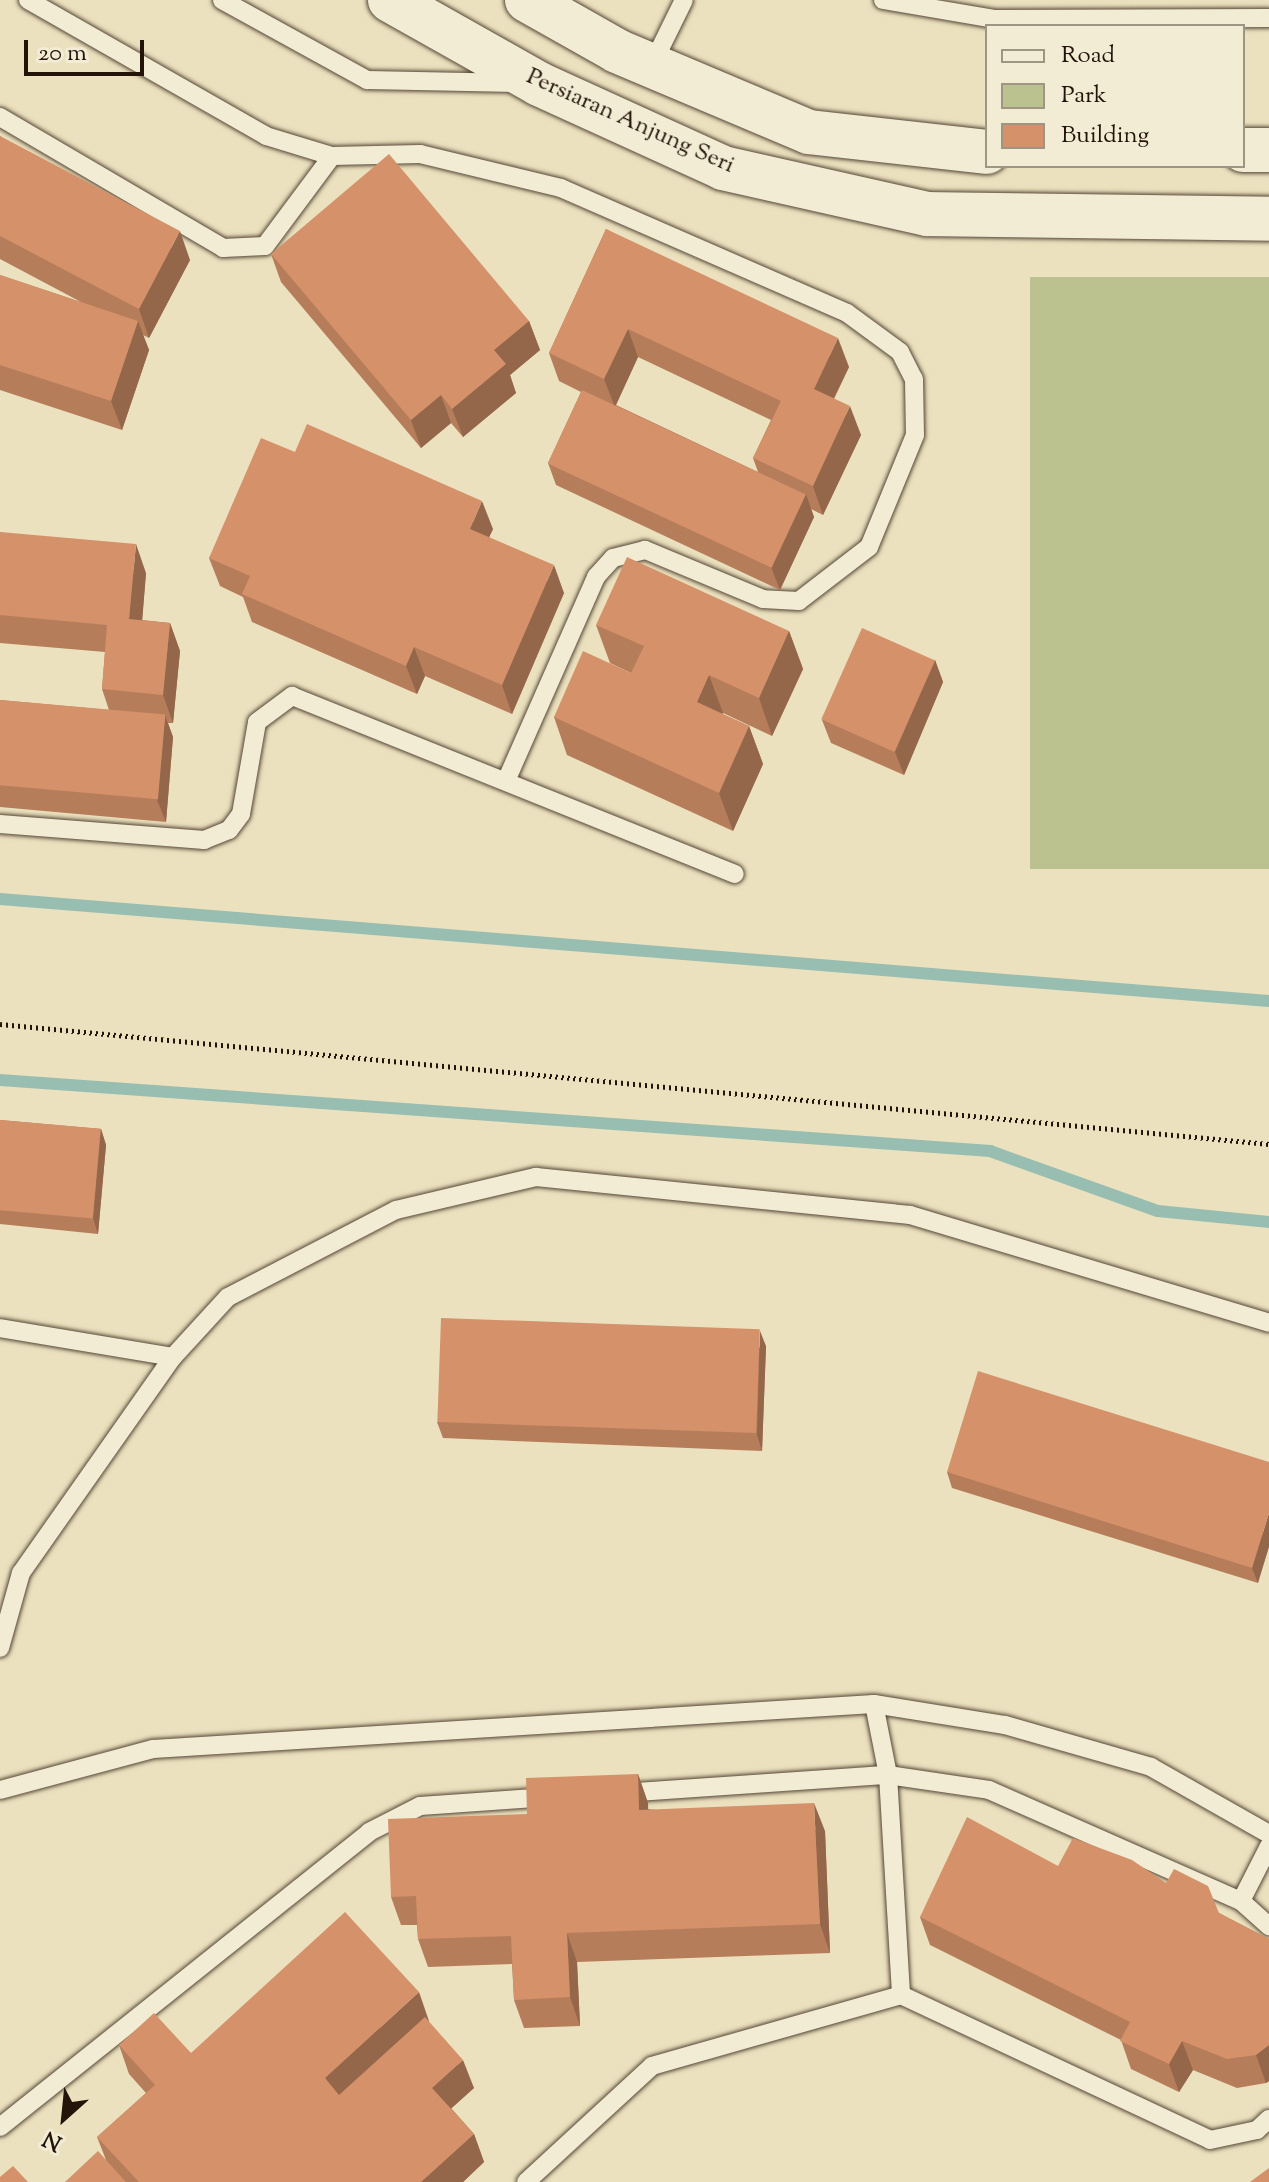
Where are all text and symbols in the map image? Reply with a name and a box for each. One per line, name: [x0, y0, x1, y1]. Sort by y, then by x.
scale bar: [28, 24, 148, 74]
legend: [985, 24, 1245, 168]
text: 20 m: [38, 37, 87, 71]
text: Road: [1061, 39, 1115, 73]
street label: Persiaran Anjung Seri: [521, 63, 739, 181]
text: Park: [1061, 79, 1107, 113]
text: Building: [1061, 119, 1149, 153]
north arrow: [24, 2078, 104, 2158]
text: N: [38, 2121, 68, 2158]

